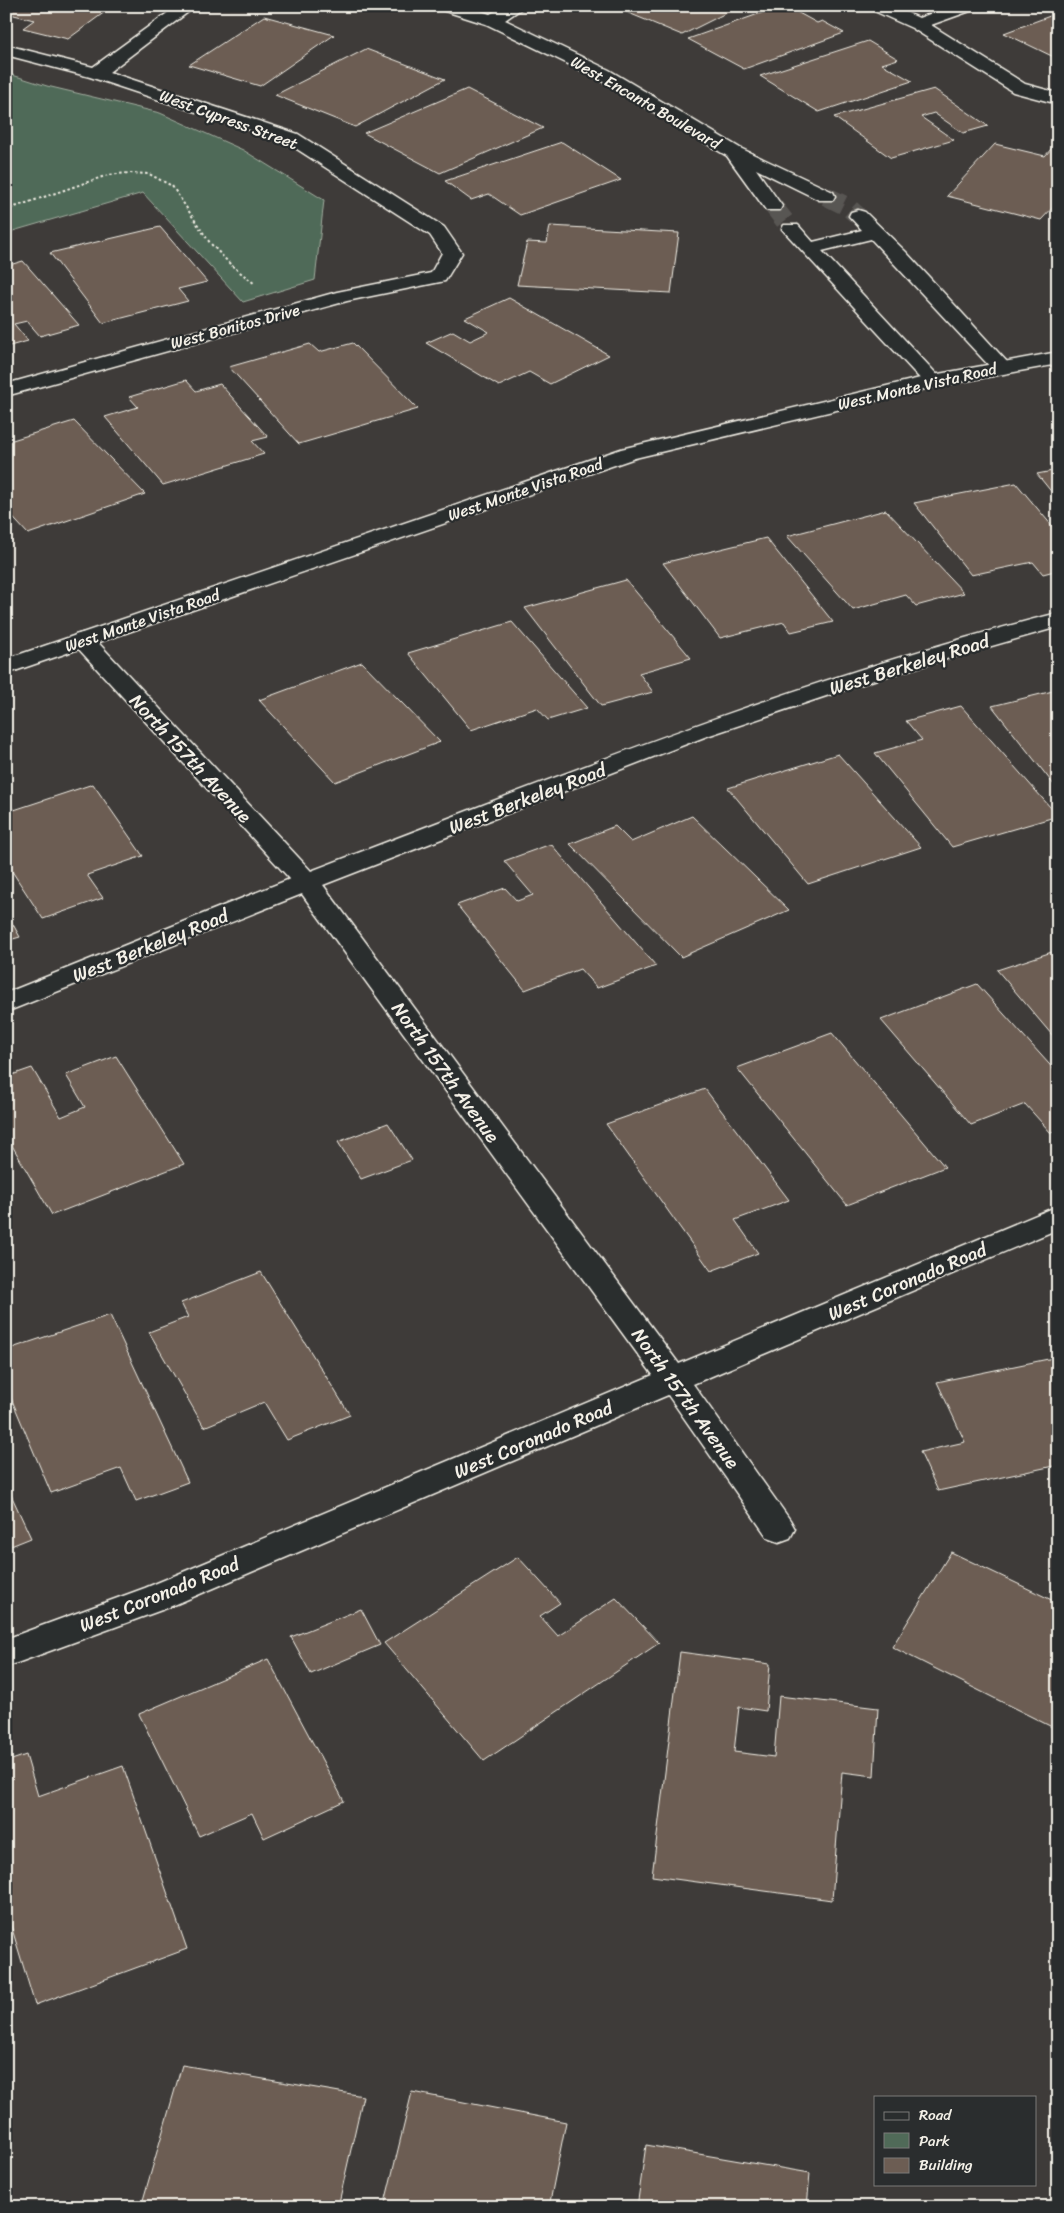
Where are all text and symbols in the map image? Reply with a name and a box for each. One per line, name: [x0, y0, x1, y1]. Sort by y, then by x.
street label: West Encanto Boulevard: [565, 47, 728, 158]
street label: West Cypress Street: [155, 81, 302, 158]
street label: West Bonitos Drive: [167, 295, 303, 358]
street label: West Monte Vista Road: [835, 354, 1001, 419]
street label: West Monte Vista Road: [444, 449, 608, 530]
street label: West Monte Vista Road: [61, 580, 225, 661]
street label: West Berkeley Road: [825, 624, 995, 705]
street label: North 157th Avenue: [121, 686, 260, 831]
street label: West Berkeley Road: [444, 753, 612, 844]
street label: West Berkeley Road: [67, 898, 235, 992]
street label: North 157th Avenue: [383, 995, 508, 1150]
street label: West Coronado Road: [823, 1232, 994, 1330]
street label: North 157th Avenue: [623, 1321, 748, 1476]
street label: West Coronado Road: [449, 1390, 620, 1488]
street label: West Coronado Road: [74, 1547, 246, 1642]
legend: [874, 2096, 1036, 2186]
text: Road: [919, 2102, 952, 2128]
text: Park: [919, 2128, 950, 2154]
text: Building: [919, 2152, 973, 2178]

